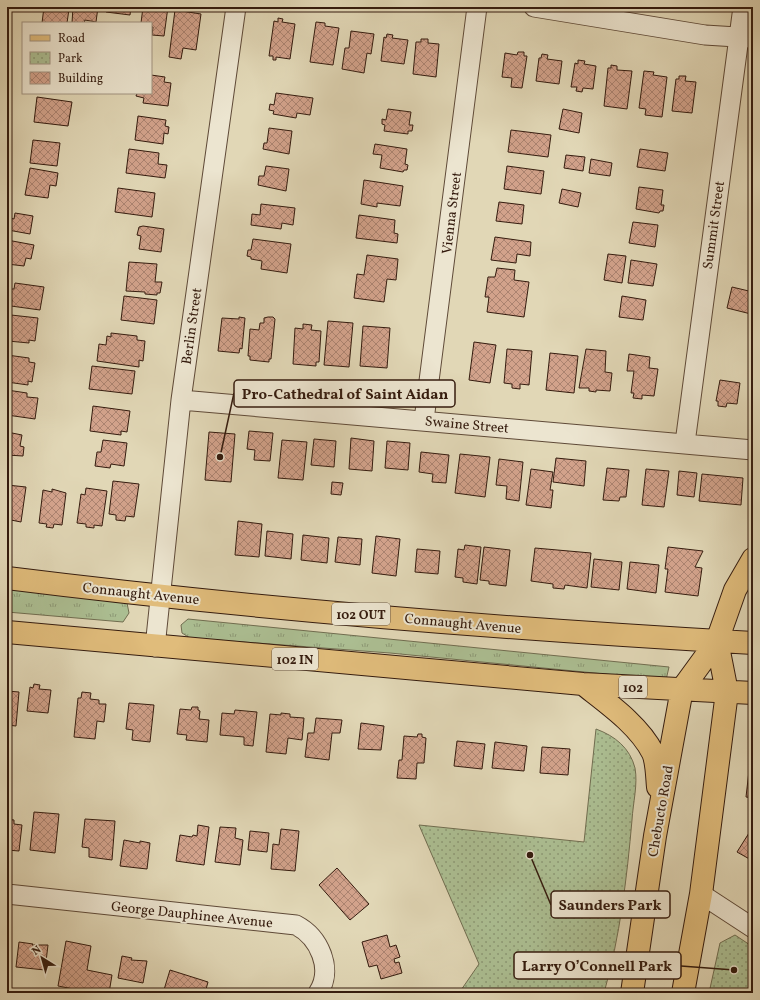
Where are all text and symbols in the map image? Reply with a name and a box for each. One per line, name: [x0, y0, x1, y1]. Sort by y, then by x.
legend: [22, 22, 152, 94]
text: Road: [58, 31, 85, 47]
text: Park: [58, 51, 83, 67]
text: Building: [58, 71, 103, 87]
street label: Vienna Street: [438, 171, 467, 256]
street label: Summit Street: [699, 180, 730, 271]
street label: Berlin Street: [178, 286, 207, 366]
callout: Pro-Cathedral of Saint Aidan: [234, 380, 455, 407]
text: Pro-Cathedral of Saint Aidan: [242, 385, 448, 406]
street label: Swaine Street: [424, 412, 510, 439]
street label: Connaught Avenue: [82, 579, 200, 610]
road number: 102 OUT: [332, 603, 390, 625]
street label: Connaught Avenue: [404, 610, 522, 639]
road number: 102 IN: [272, 648, 318, 670]
road number: 102: [619, 676, 647, 698]
street label: Chebucto Road: [644, 764, 679, 858]
callout: Saunders Park: [551, 891, 670, 918]
text: Saunders Park: [558, 896, 662, 917]
street label: George Dauphinee Avenue: [110, 898, 274, 933]
north arrow: [22, 938, 62, 978]
text: N: [29, 943, 45, 960]
callout: Larry O’Connell Park: [514, 952, 681, 979]
text: Larry O’Connell Park: [522, 957, 672, 978]

